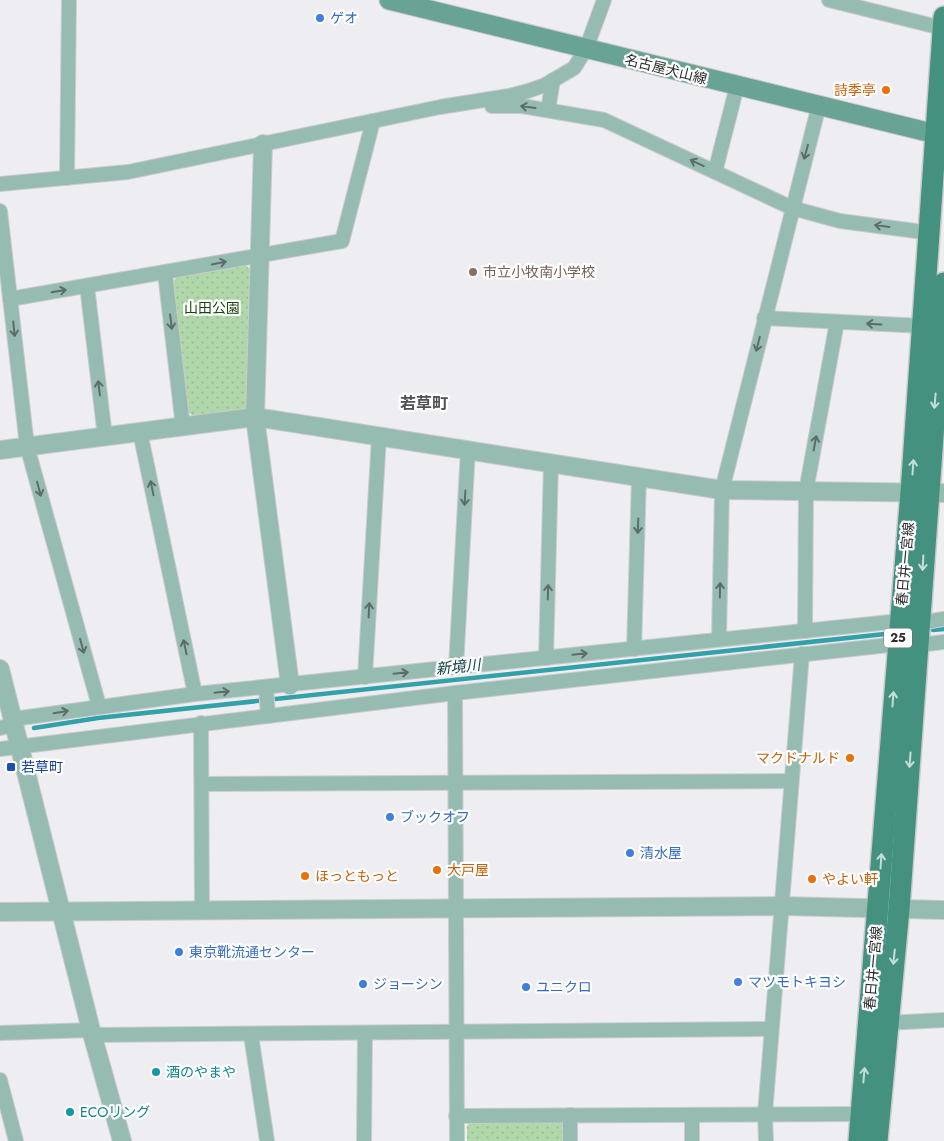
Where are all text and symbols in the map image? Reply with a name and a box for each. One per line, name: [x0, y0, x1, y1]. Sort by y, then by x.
place label: ゲオ: [330, 8, 358, 28]
marker: ゲオ: [314, 12, 326, 24]
street label: 名古屋犬山線: [623, 49, 709, 89]
place label: 詩季亭: [834, 80, 876, 100]
marker: 詩季亭: [880, 84, 892, 96]
one-way arrow: [520, 102, 536, 112]
one-way arrow: [801, 144, 811, 160]
one-way arrow: [690, 158, 705, 168]
one-way arrow: [875, 221, 891, 231]
one-way arrow: [210, 258, 226, 268]
place label: 市立小牧南小学校: [483, 262, 595, 282]
marker: 市立小牧南小学校: [467, 266, 479, 278]
one-way arrow: [50, 286, 66, 296]
park label: 山田公園: [184, 298, 240, 318]
one-way arrow: [166, 313, 176, 329]
one-way arrow: [866, 319, 882, 328]
one-way arrow: [9, 321, 19, 337]
one-way arrow: [753, 335, 762, 351]
one-way arrow: [94, 381, 104, 397]
district label: 若草町: [400, 392, 448, 415]
one-way arrow: [930, 393, 939, 409]
one-way arrow: [810, 435, 820, 451]
one-way arrow: [908, 459, 918, 475]
one-way arrow: [146, 480, 156, 496]
one-way arrow: [34, 481, 44, 497]
one-way arrow: [461, 489, 470, 505]
one-way arrow: [633, 518, 642, 534]
street label: 春日井一宮線: [891, 521, 919, 607]
one-way arrow: [919, 555, 928, 571]
one-way arrow: [715, 583, 725, 599]
one-way arrow: [543, 584, 553, 600]
one-way arrow: [365, 603, 374, 619]
road number: 25: [884, 628, 912, 648]
one-way arrow: [78, 637, 87, 653]
one-way arrow: [180, 639, 189, 655]
one-way arrow: [572, 649, 588, 659]
water label: 新境川: [434, 654, 484, 680]
one-way arrow: [393, 668, 409, 678]
one-way arrow: [214, 687, 230, 697]
one-way arrow: [889, 691, 898, 707]
one-way arrow: [53, 706, 69, 716]
place label: マクドナルド: [756, 748, 840, 768]
marker: マクドナルド: [844, 752, 856, 764]
one-way arrow: [905, 752, 915, 768]
place label: 若草町: [21, 757, 63, 777]
marker: 若草町: [5, 761, 17, 773]
place label: ブックオフ: [400, 807, 470, 827]
marker: ブックオフ: [384, 811, 396, 823]
place label: 清水屋: [640, 843, 682, 863]
marker: 清水屋: [624, 847, 636, 859]
one-way arrow: [877, 853, 886, 869]
place label: 大戸屋: [447, 860, 489, 880]
marker: 大戸屋: [431, 864, 443, 876]
place label: ほっともっと: [315, 866, 399, 886]
place label: やよい軒: [822, 869, 878, 889]
marker: ほっともっと: [299, 870, 311, 882]
marker: やよい軒: [806, 873, 818, 885]
street label: 春日井一宮線: [859, 925, 887, 1011]
place label: 東京靴流通センター: [189, 942, 315, 962]
marker: 東京靴流通センター: [173, 946, 185, 958]
one-way arrow: [889, 949, 899, 965]
place label: マツモトキヨシ: [748, 972, 846, 992]
place label: ジョーシン: [373, 974, 443, 994]
marker: マツモトキヨシ: [732, 976, 744, 988]
place label: ユニクロ: [536, 977, 592, 997]
marker: ジョーシン: [357, 978, 369, 990]
marker: ユニクロ: [520, 981, 532, 993]
place label: 酒のやまや: [166, 1062, 236, 1082]
marker: 酒のやまや: [150, 1066, 162, 1078]
one-way arrow: [859, 1067, 869, 1083]
place label: ECOリング: [80, 1102, 150, 1122]
marker: ECOリング: [64, 1106, 76, 1118]

